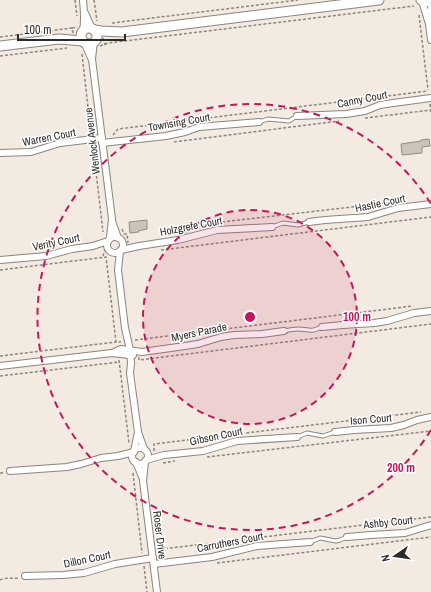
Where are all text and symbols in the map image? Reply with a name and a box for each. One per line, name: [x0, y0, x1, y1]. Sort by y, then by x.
scale bar: [18, 16, 125, 42]
text: 100 m: [24, 22, 51, 38]
street label: Canny Court: [336, 87, 389, 111]
street label: Wenlock Avenue: [81, 107, 103, 175]
street label: Townsing Court: [147, 110, 212, 134]
street label: Warren Court: [21, 125, 77, 149]
street label: Hastie Court: [354, 191, 407, 215]
street label: Holzgrefe Court: [159, 213, 224, 239]
street label: Verity Court: [31, 230, 81, 254]
text: 100 m: [343, 309, 371, 325]
centre of rings: [243, 310, 257, 324]
street label: Myers Parade: [170, 319, 228, 345]
street label: Ison Court: [350, 410, 393, 428]
street label: Gibson Court: [188, 423, 244, 448]
text: 200 m: [387, 460, 415, 476]
street label: Roser Drive: [150, 510, 170, 560]
street label: Ashby Court: [362, 512, 414, 532]
street label: Carruthers Court: [196, 529, 265, 555]
north arrow: [375, 536, 415, 576]
street label: Dillon Court: [62, 547, 112, 571]
text: N: [378, 554, 393, 563]

